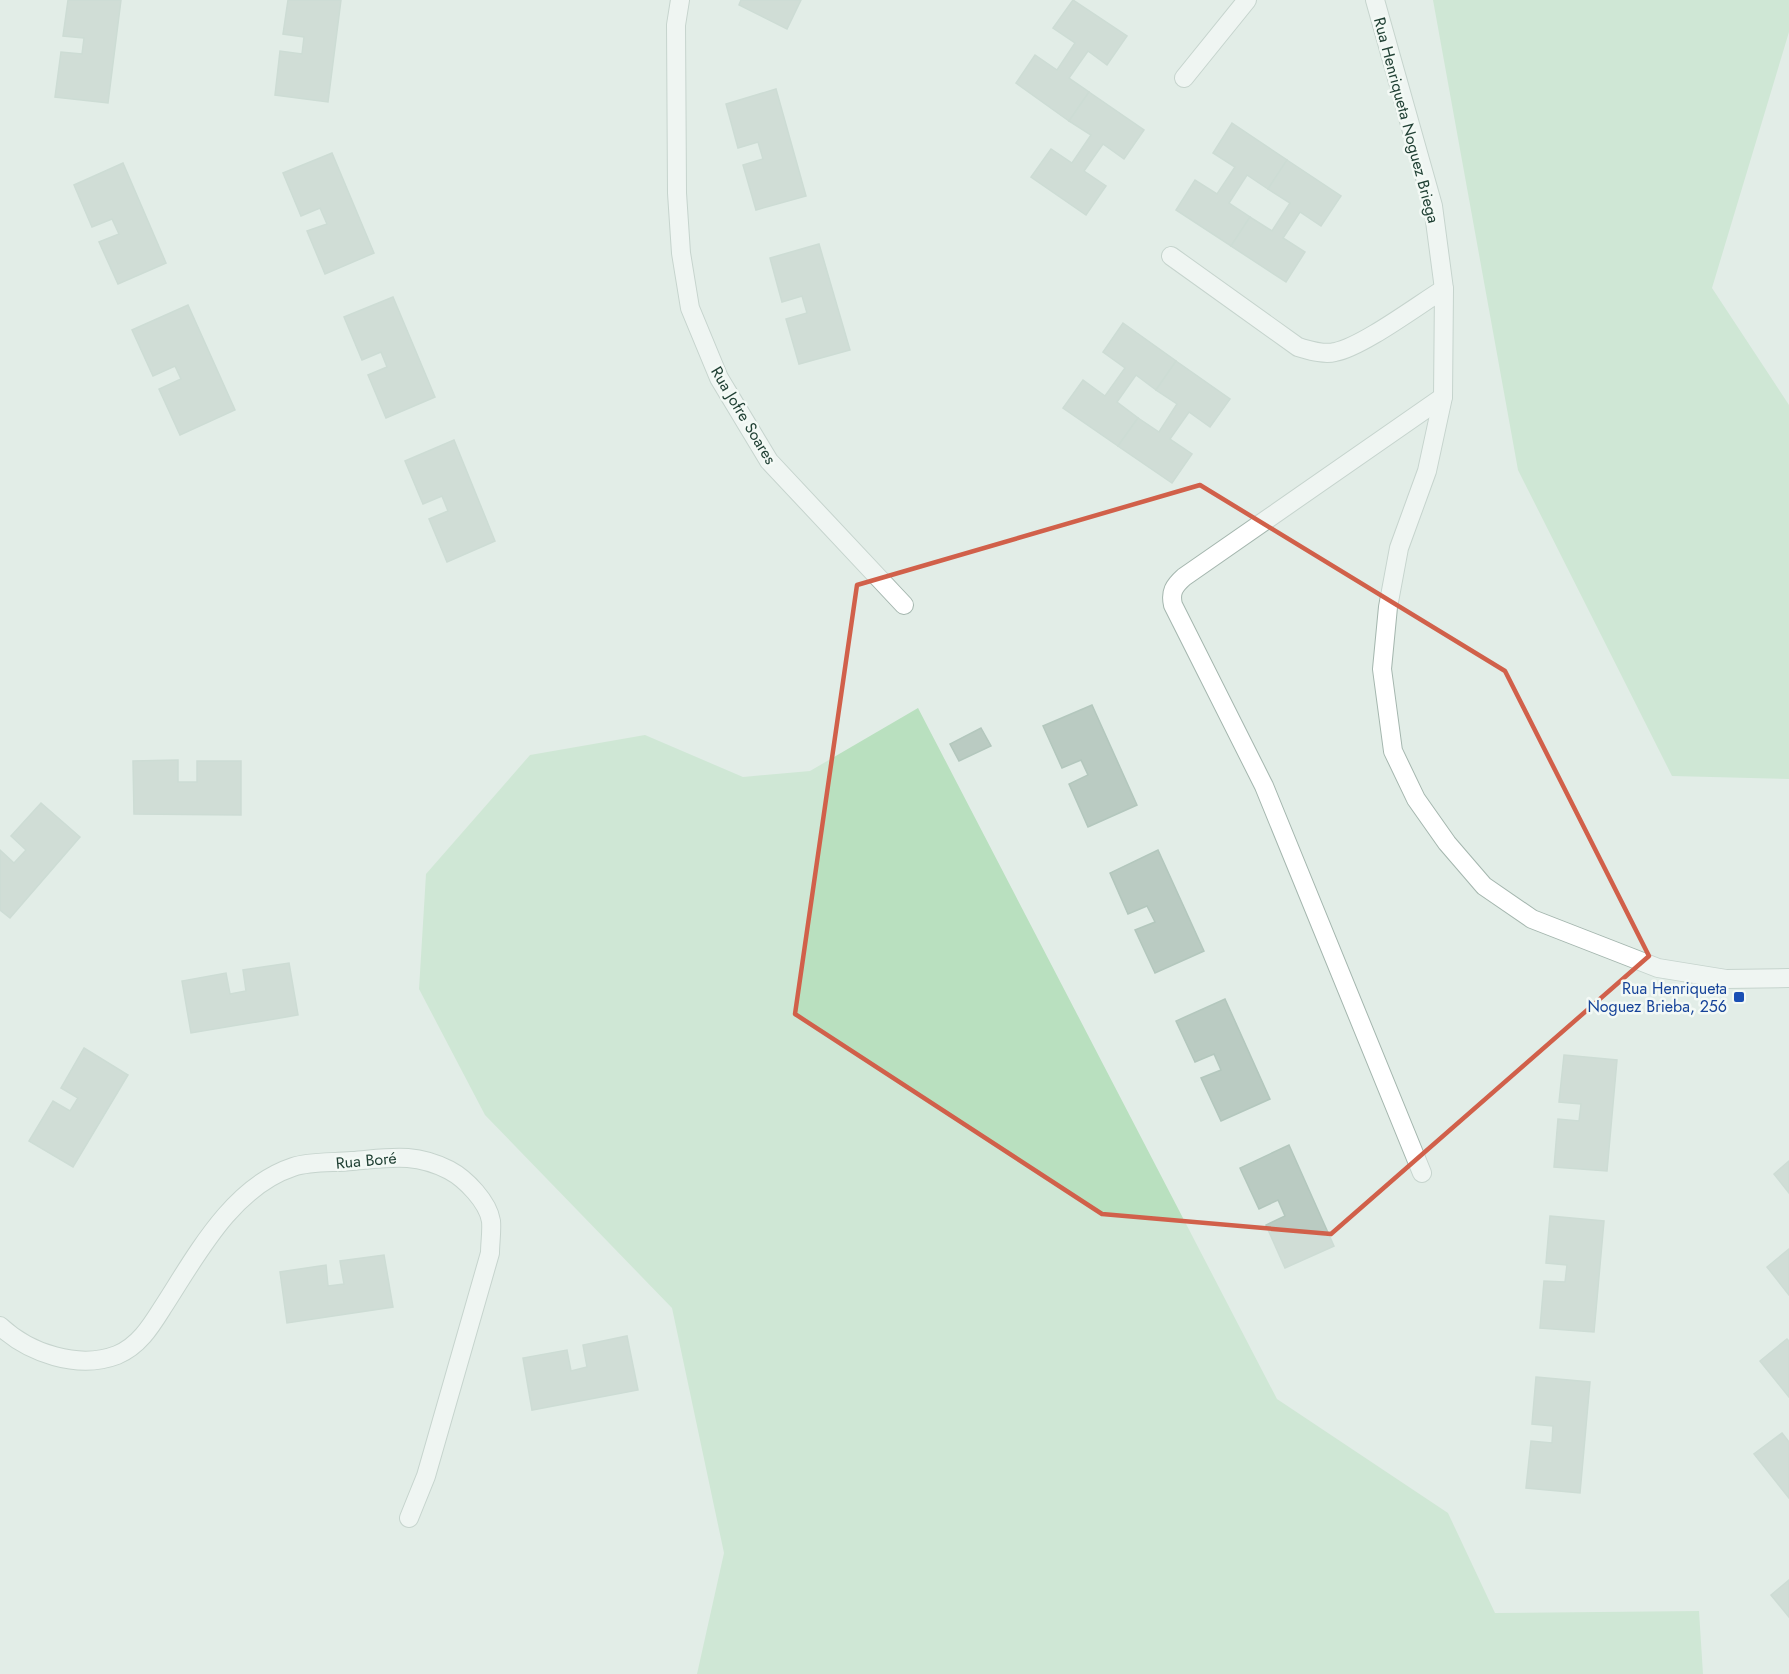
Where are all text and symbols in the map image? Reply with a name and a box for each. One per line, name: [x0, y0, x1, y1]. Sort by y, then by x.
street label: Rua Henriqueta Noguez Briega: [1368, 15, 1445, 226]
street label: Rua Jofre Soares: [705, 362, 782, 469]
place label: Rua Henriqueta Noguez Brieba, 256: [1587, 977, 1727, 1018]
marker: Rua Henriqueta Noguez Brieba, 256: [1732, 990, 1746, 1004]
street label: Rua Boré: [335, 1146, 397, 1175]

